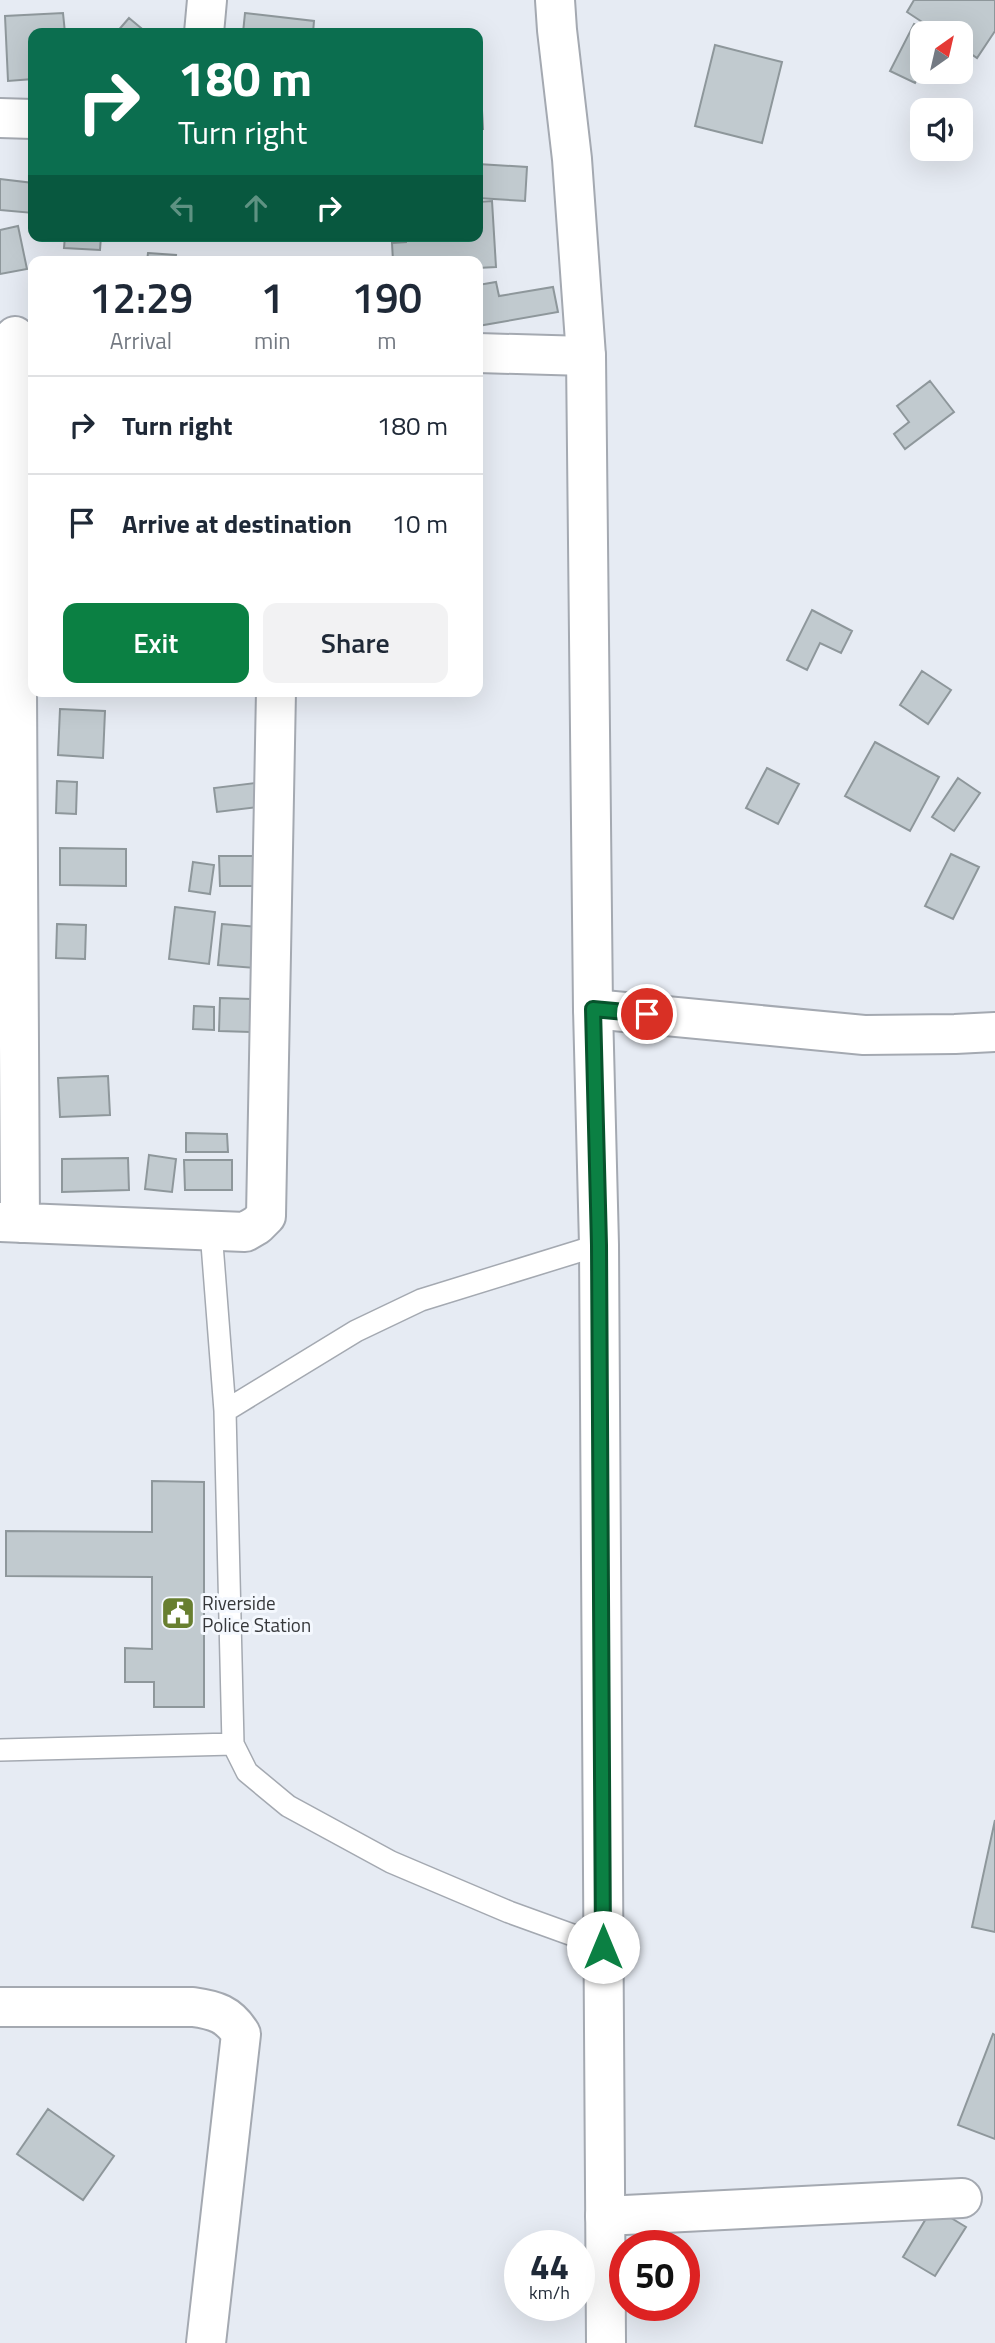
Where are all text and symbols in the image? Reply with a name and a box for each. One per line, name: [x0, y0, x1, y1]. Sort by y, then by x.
north arrow: [910, 21, 973, 84]
map controls: [910, 21, 973, 161]
text: 180 m: [178, 40, 312, 115]
icon: right: [63, 56, 154, 147]
button: sound: [910, 98, 973, 161]
text: Turn right: [178, 108, 307, 156]
icon: left: [164, 189, 202, 227]
icon: ahead: [237, 189, 275, 227]
icon: right: [310, 189, 348, 227]
text: 12:29: [89, 265, 193, 329]
text: 1: [261, 265, 284, 329]
text: 190: [352, 265, 422, 329]
text: Arrival: [110, 323, 172, 358]
text: min: [254, 323, 291, 358]
text: m: [377, 323, 396, 358]
icon: right: [63, 406, 101, 444]
text: Turn right: [122, 406, 233, 445]
text: 180 m: [377, 406, 448, 445]
icon: arrive: [63, 504, 101, 542]
text: Arrive at destination: [122, 504, 352, 543]
text: 10 m: [391, 504, 448, 543]
button: Exit: [63, 603, 249, 683]
button: Share: [263, 603, 448, 683]
pin: [617, 984, 677, 1044]
icon: arrive: [628, 995, 666, 1033]
place label: Riverside Police Station: [202, 1588, 311, 1639]
public building icon: Riverside Police Station: [159, 1594, 197, 1632]
position arrow: [566, 1910, 640, 1984]
speed limit sign: 50: [609, 2230, 700, 2321]
text: 44: [530, 2239, 569, 2293]
text: km/h: [529, 2279, 570, 2306]

